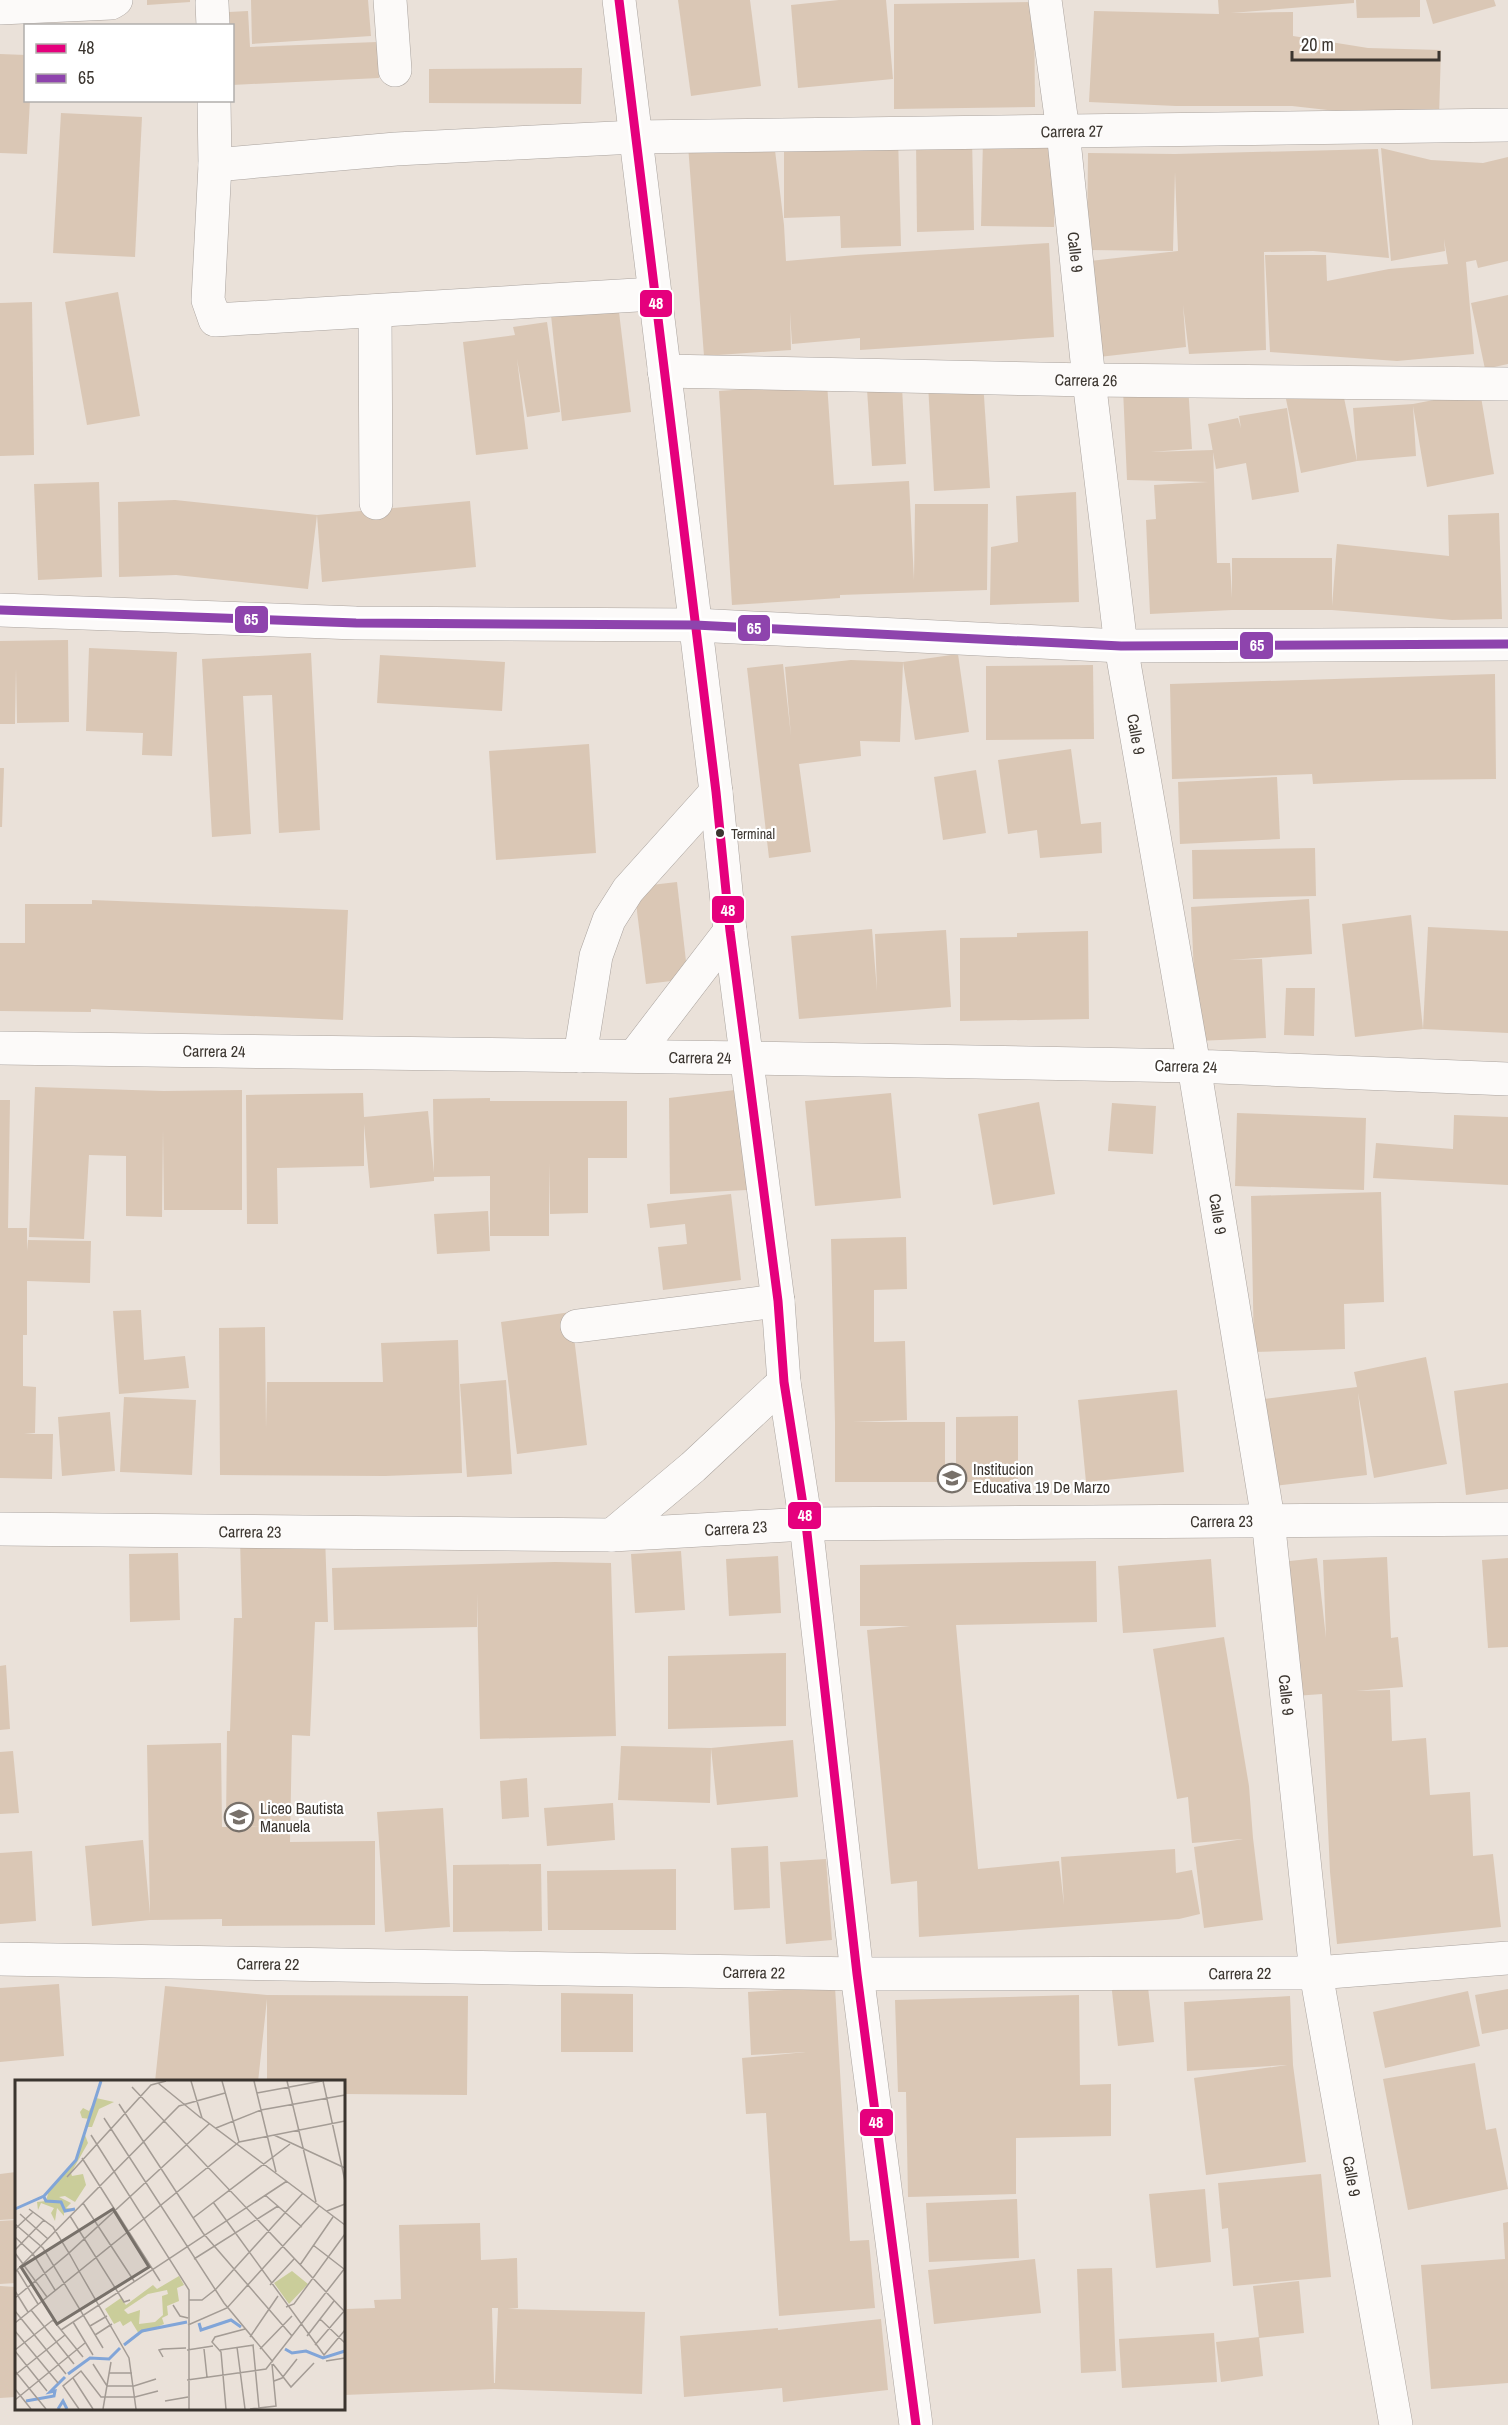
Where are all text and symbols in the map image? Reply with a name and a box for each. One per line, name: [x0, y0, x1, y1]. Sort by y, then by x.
legend: [24, 24, 234, 102]
scale bar: [1292, 24, 1439, 62]
text: 20 m: [1301, 32, 1334, 57]
text: 48: [78, 35, 94, 60]
text: 65: [78, 65, 94, 90]
street label: Carrera 27: [1040, 120, 1103, 142]
street label: Calle 9: [1063, 231, 1089, 274]
line badge: 48: [639, 289, 673, 318]
text: 48: [649, 292, 663, 314]
street label: Carrera 26: [1054, 368, 1117, 391]
line badge: 65: [234, 605, 269, 634]
text: 65: [244, 608, 258, 630]
line badge: 65: [737, 614, 771, 642]
text: 65: [747, 617, 761, 639]
line badge: 65: [1239, 631, 1274, 660]
text: 65: [1250, 634, 1264, 656]
street label: Calle 9: [1122, 712, 1151, 756]
place label: Terminal: [731, 825, 775, 843]
marker: Terminal: [714, 827, 726, 839]
line badge: 48: [711, 895, 745, 924]
text: 48: [721, 899, 735, 921]
street label: Carrera 24: [182, 1039, 246, 1062]
street label: Carrera 24: [668, 1046, 731, 1069]
street label: Carrera 24: [1154, 1054, 1218, 1078]
street label: Calle 9: [1204, 1192, 1232, 1236]
place label: Institucion Educativa 19 De Marzo: [973, 1458, 1110, 1498]
school or university icon: Institucion Educativa 19 De Marzo: [936, 1462, 968, 1494]
line badge: 48: [787, 1501, 822, 1530]
text: 48: [798, 1504, 812, 1526]
street label: Carrera 23: [1190, 1510, 1253, 1532]
street label: Carrera 23: [704, 1515, 768, 1541]
street label: Carrera 23: [219, 1520, 281, 1543]
street label: Calle 9: [1274, 1673, 1300, 1716]
place label: Liceo Bautista Manuela: [260, 1797, 345, 1837]
school or university icon: Liceo Bautista Manuela: [223, 1801, 255, 1833]
street label: Carrera 22: [236, 1952, 300, 1975]
street label: Carrera 22: [722, 1961, 785, 1984]
street label: Carrera 22: [1208, 1962, 1271, 1984]
inset map: [15, 2080, 345, 2410]
line badge: 48: [859, 2108, 894, 2137]
text: 48: [869, 2111, 883, 2133]
street label: Calle 9: [1338, 2154, 1366, 2198]

